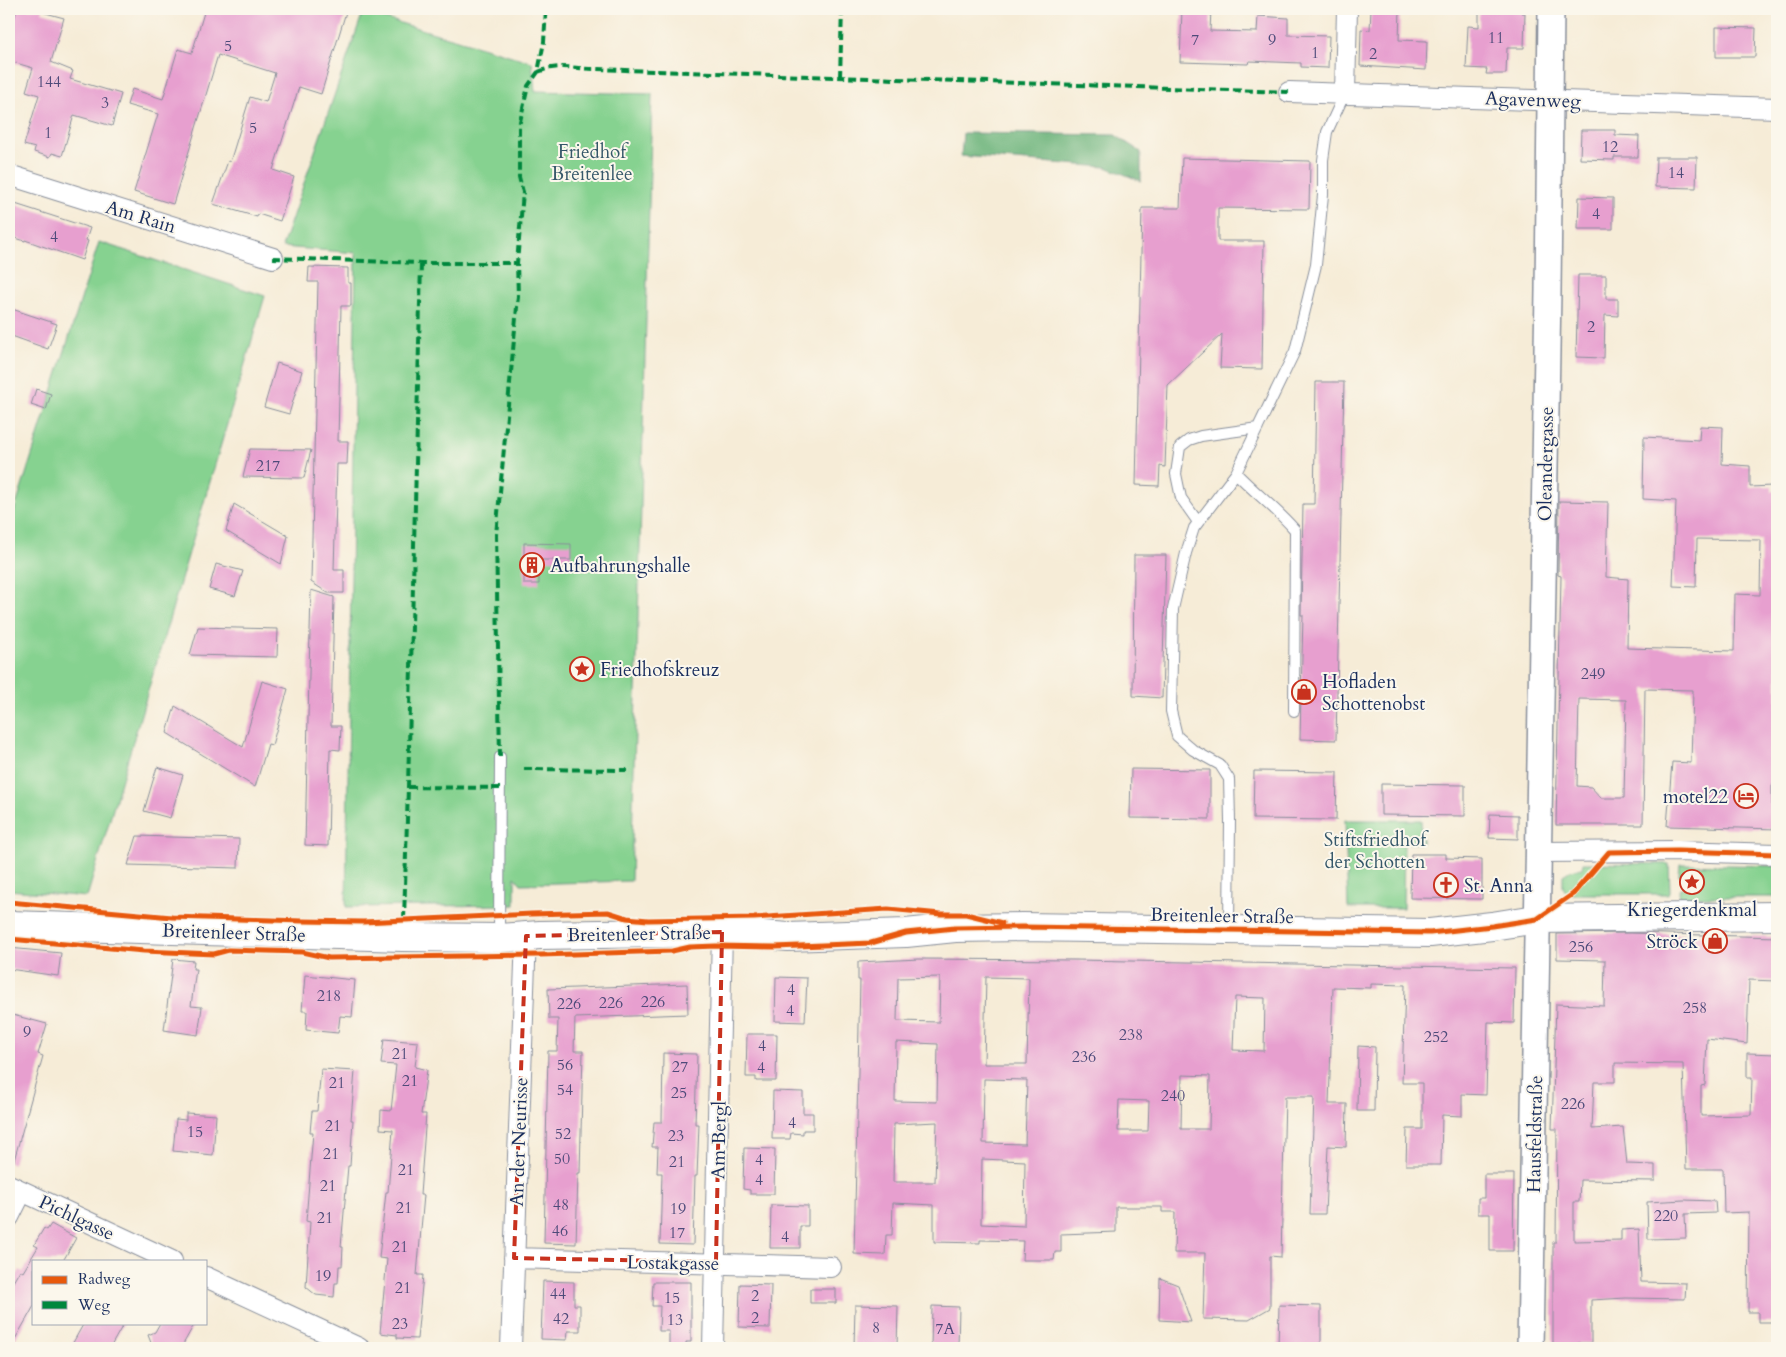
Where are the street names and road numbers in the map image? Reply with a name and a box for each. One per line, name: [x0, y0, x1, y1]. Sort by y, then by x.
street label: Agavenweg: [1485, 85, 1582, 115]
street label: Am Rain: [102, 194, 179, 240]
street label: Oleandergasse: [1532, 406, 1560, 522]
street label: Breitenleer Straße: [1150, 902, 1294, 930]
street label: Breitenleer Straße: [162, 917, 306, 949]
street label: Breitenleer Straße: [567, 920, 711, 948]
street label: Hausfeldstraße: [1521, 1075, 1549, 1193]
street label: An der Neurisse: [504, 1077, 534, 1207]
street label: Am Bergl: [705, 1100, 733, 1180]
street label: Pichlgasse: [35, 1189, 119, 1247]
street label: Lostakgasse: [626, 1249, 720, 1277]

